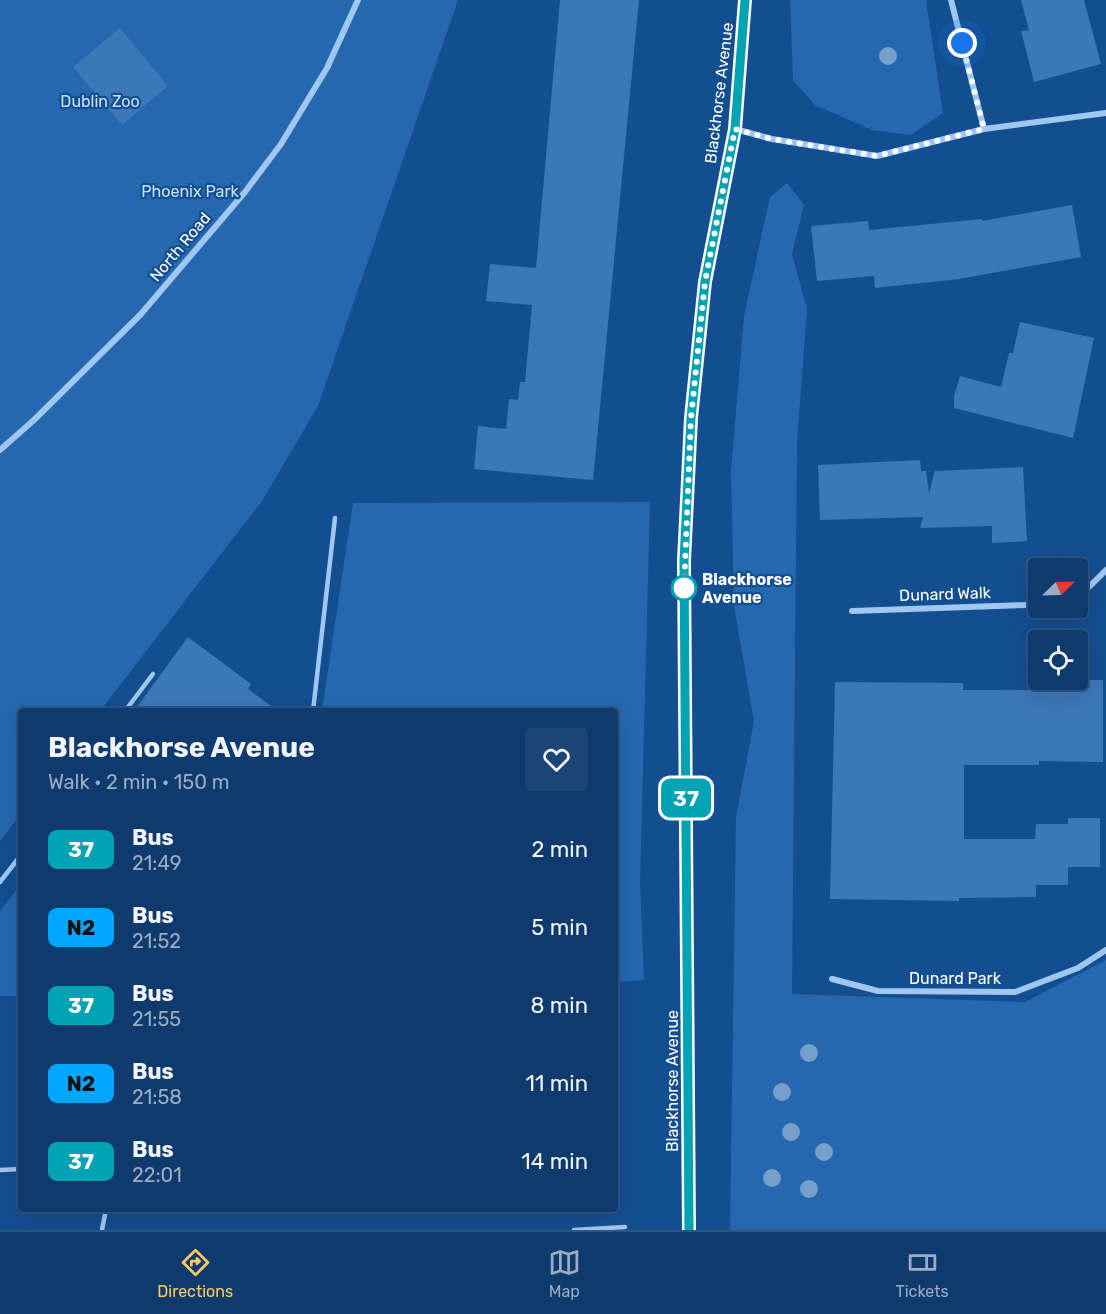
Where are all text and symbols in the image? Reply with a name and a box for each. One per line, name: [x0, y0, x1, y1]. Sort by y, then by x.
street label: Blackhorse Avenue: [701, 21, 737, 165]
your location: [947, 28, 977, 58]
park label: Dublin Zoo: [60, 92, 140, 111]
park label: Phoenix Park: [141, 182, 240, 201]
street label: North Road: [146, 209, 214, 285]
north arrow: [1028, 558, 1088, 618]
map controls: [1028, 558, 1088, 690]
place label: Blackhorse Avenue: [702, 570, 792, 607]
marker: Blackhorse Avenue: [671, 575, 697, 601]
street label: Dunard Walk: [899, 583, 992, 605]
button: locate: [1028, 630, 1088, 690]
button: heart: [525, 728, 588, 791]
text: Blackhorse Avenue: [48, 731, 315, 764]
text: Walk · 2 min · 150 m: [48, 770, 230, 794]
line badge: 37: [659, 778, 713, 818]
text: 37: [673, 786, 699, 811]
text: Bus: [132, 824, 174, 851]
text: 2 min: [531, 836, 588, 863]
text: 37: [68, 837, 94, 862]
text: 21:49: [132, 851, 182, 875]
text: Bus: [132, 902, 174, 929]
text: 5 min: [531, 914, 588, 941]
text: N2: [67, 915, 95, 940]
text: 21:52: [132, 929, 181, 953]
street label: Dunard Park: [909, 969, 1002, 988]
text: Bus: [132, 980, 174, 1007]
text: 8 min: [530, 992, 588, 1019]
text: 37: [68, 993, 94, 1018]
text: 21:55: [132, 1007, 181, 1031]
street label: Blackhorse Avenue: [663, 1010, 682, 1152]
text: Bus: [132, 1058, 174, 1085]
text: 11 min: [526, 1070, 588, 1097]
text: N2: [67, 1071, 95, 1096]
text: 21:58: [132, 1085, 182, 1109]
text: Bus: [132, 1136, 174, 1163]
text: 14 min: [521, 1148, 588, 1175]
text: 37: [68, 1149, 94, 1174]
text: 22:01: [132, 1163, 182, 1187]
tab: Directions: [157, 1246, 233, 1301]
tab: Map: [548, 1246, 581, 1301]
tab: Tickets: [896, 1246, 949, 1301]

